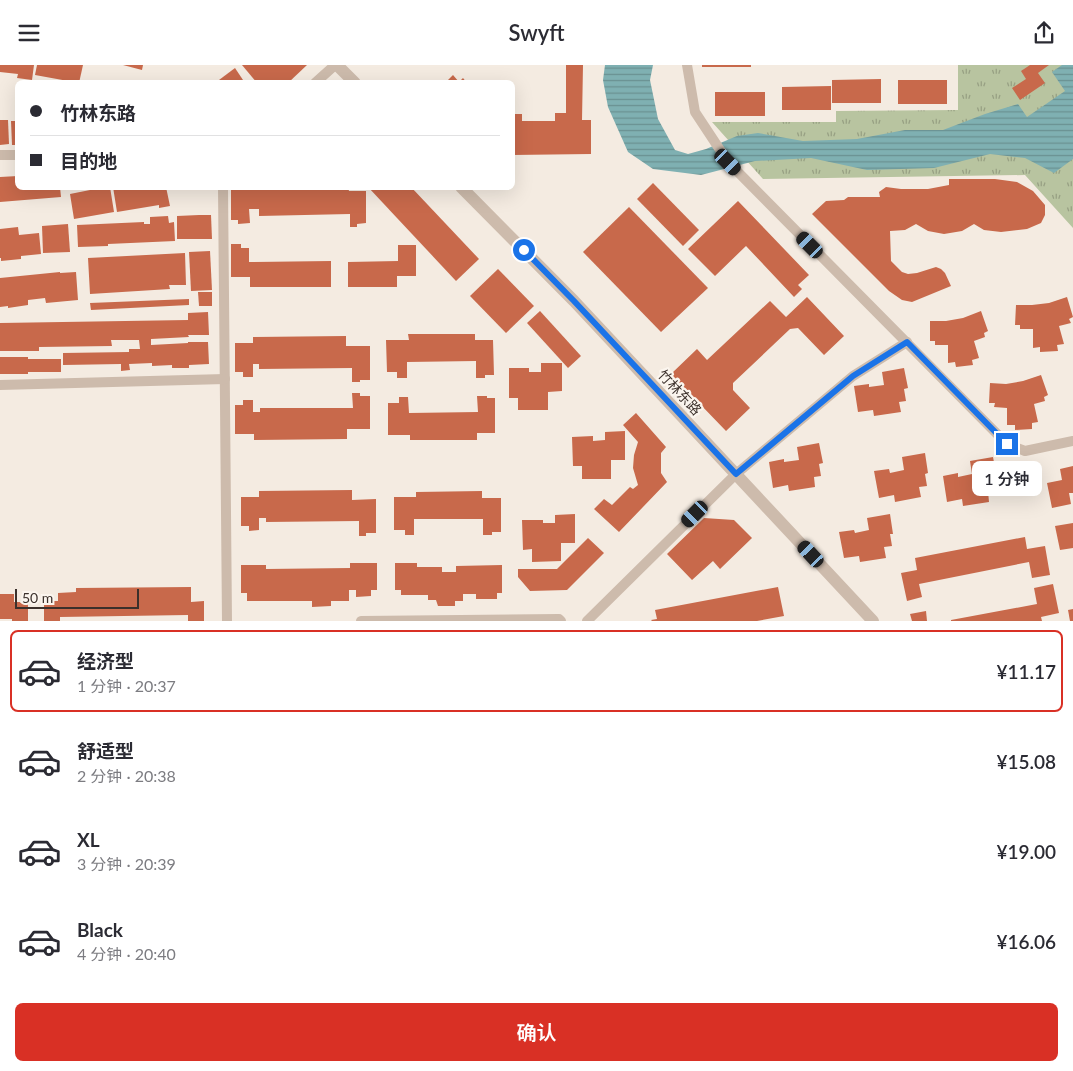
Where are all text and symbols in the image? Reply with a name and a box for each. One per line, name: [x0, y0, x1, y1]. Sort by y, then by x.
icon: menu: [15, 19, 43, 47]
text: Swyft: [509, 19, 564, 46]
icon: share: [1030, 19, 1058, 47]
text: 竹林东路: [60, 101, 136, 124]
car: [712, 146, 743, 178]
text: 目的地: [60, 149, 117, 172]
car: [794, 229, 825, 261]
route start: [513, 239, 535, 261]
street label: 竹林东路: [655, 366, 705, 418]
route end: [996, 433, 1018, 455]
callout: 1 分钟: [972, 461, 1042, 497]
text: 1 分钟: [984, 469, 1030, 488]
car: [679, 498, 710, 530]
car: [795, 538, 826, 570]
scale bar: [15, 586, 139, 609]
text: 50 m: [22, 589, 53, 606]
icon: car: [17, 649, 62, 694]
text: 经济型: [77, 649, 134, 672]
text: ¥11.17: [996, 660, 1056, 683]
text: 1 分钟 · 20:37: [77, 676, 176, 695]
icon: car: [17, 739, 62, 784]
text: 舒适型: [77, 739, 134, 762]
text: ¥15.08: [996, 750, 1056, 773]
text: 2 分钟 · 20:38: [77, 766, 176, 785]
text: XL: [77, 828, 100, 851]
icon: car: [17, 829, 62, 874]
text: ¥19.00: [996, 840, 1056, 863]
text: 3 分钟 · 20:39: [77, 854, 176, 873]
text: Black: [77, 918, 123, 941]
icon: car: [17, 919, 62, 964]
text: ¥16.06: [996, 930, 1056, 953]
text: 4 分钟 · 20:40: [77, 944, 176, 963]
button: 确认: [15, 1003, 1058, 1061]

